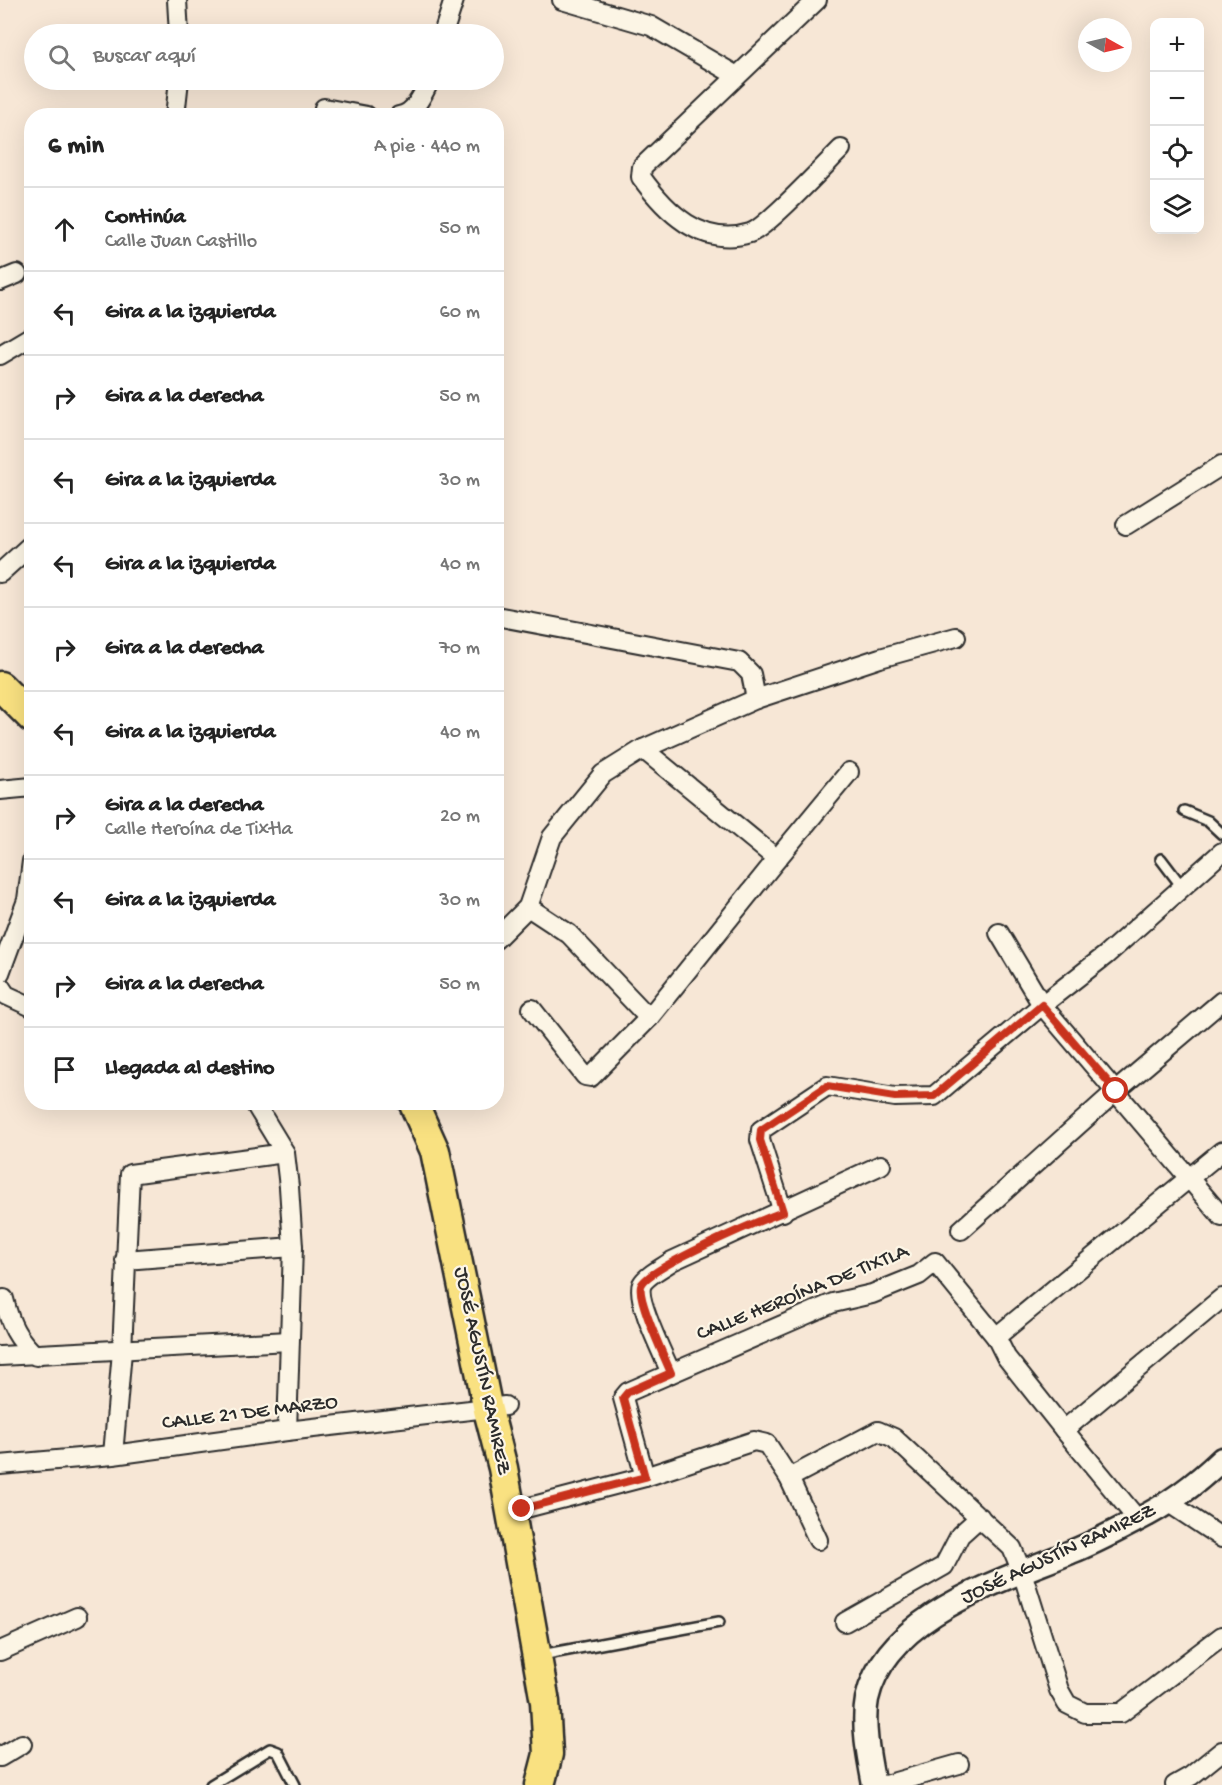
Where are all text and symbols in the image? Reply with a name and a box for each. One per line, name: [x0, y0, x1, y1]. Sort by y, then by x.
north arrow: [1078, 18, 1132, 72]
map controls: [1150, 18, 1204, 234]
button: +: [1150, 18, 1204, 72]
search box: [24, 24, 504, 90]
icon: search: [45, 41, 78, 74]
text: Buscar aquí: [93, 44, 196, 70]
button: −: [1150, 72, 1204, 126]
button: locate: [1150, 126, 1204, 180]
text: 6 min: [48, 132, 104, 163]
text: A pie · 440 m: [374, 136, 480, 159]
button: layers: [1150, 180, 1204, 234]
text: Continúa: [105, 205, 186, 231]
icon: ahead: [48, 213, 81, 246]
text: 50 m: [439, 218, 480, 241]
text: Calle Juan Castillo: [105, 231, 257, 254]
icon: left: [48, 297, 81, 330]
text: Gira a la izquierda: [105, 300, 276, 326]
text: 60 m: [440, 302, 480, 325]
icon: right: [48, 381, 81, 414]
text: Gira a la derecha: [105, 384, 263, 410]
text: 50 m: [439, 386, 480, 409]
icon: left: [48, 465, 81, 498]
text: Gira a la izquierda: [105, 468, 276, 494]
text: 30 m: [439, 470, 480, 493]
icon: left: [48, 549, 81, 582]
text: Gira a la izquierda: [105, 552, 276, 578]
text: 40 m: [440, 554, 480, 577]
icon: right: [48, 633, 81, 666]
text: Gira a la derecha: [105, 636, 263, 662]
text: 70 m: [439, 638, 480, 661]
icon: left: [48, 717, 81, 750]
text: Gira a la izquierda: [105, 720, 276, 746]
text: 40 m: [440, 722, 480, 745]
text: Gira a la derecha: [105, 793, 263, 819]
icon: right: [48, 801, 81, 834]
text: 20 m: [440, 806, 480, 829]
text: Calle Heroína de Tixtla: [105, 819, 293, 842]
icon: left: [48, 885, 81, 918]
text: Gira a la izquierda: [105, 888, 276, 914]
text: 30 m: [439, 890, 480, 913]
icon: right: [48, 969, 81, 1002]
text: Gira a la derecha: [105, 972, 263, 998]
text: 50 m: [439, 974, 480, 997]
icon: arrive: [48, 1053, 81, 1086]
text: Llegada al destino: [105, 1056, 275, 1082]
route start: [1102, 1077, 1128, 1103]
street label: CALLE HEROÍNA DE TIXTLA: [693, 1239, 914, 1348]
street label: JOSÉ AGUSTÍN RAMIREZ: [447, 1265, 515, 1477]
street label: CALLE 21 DE MARZO: [161, 1391, 340, 1437]
route end: [508, 1495, 534, 1521]
street label: JOSÉ AGUSTÍN RAMIREZ: [958, 1499, 1161, 1611]

